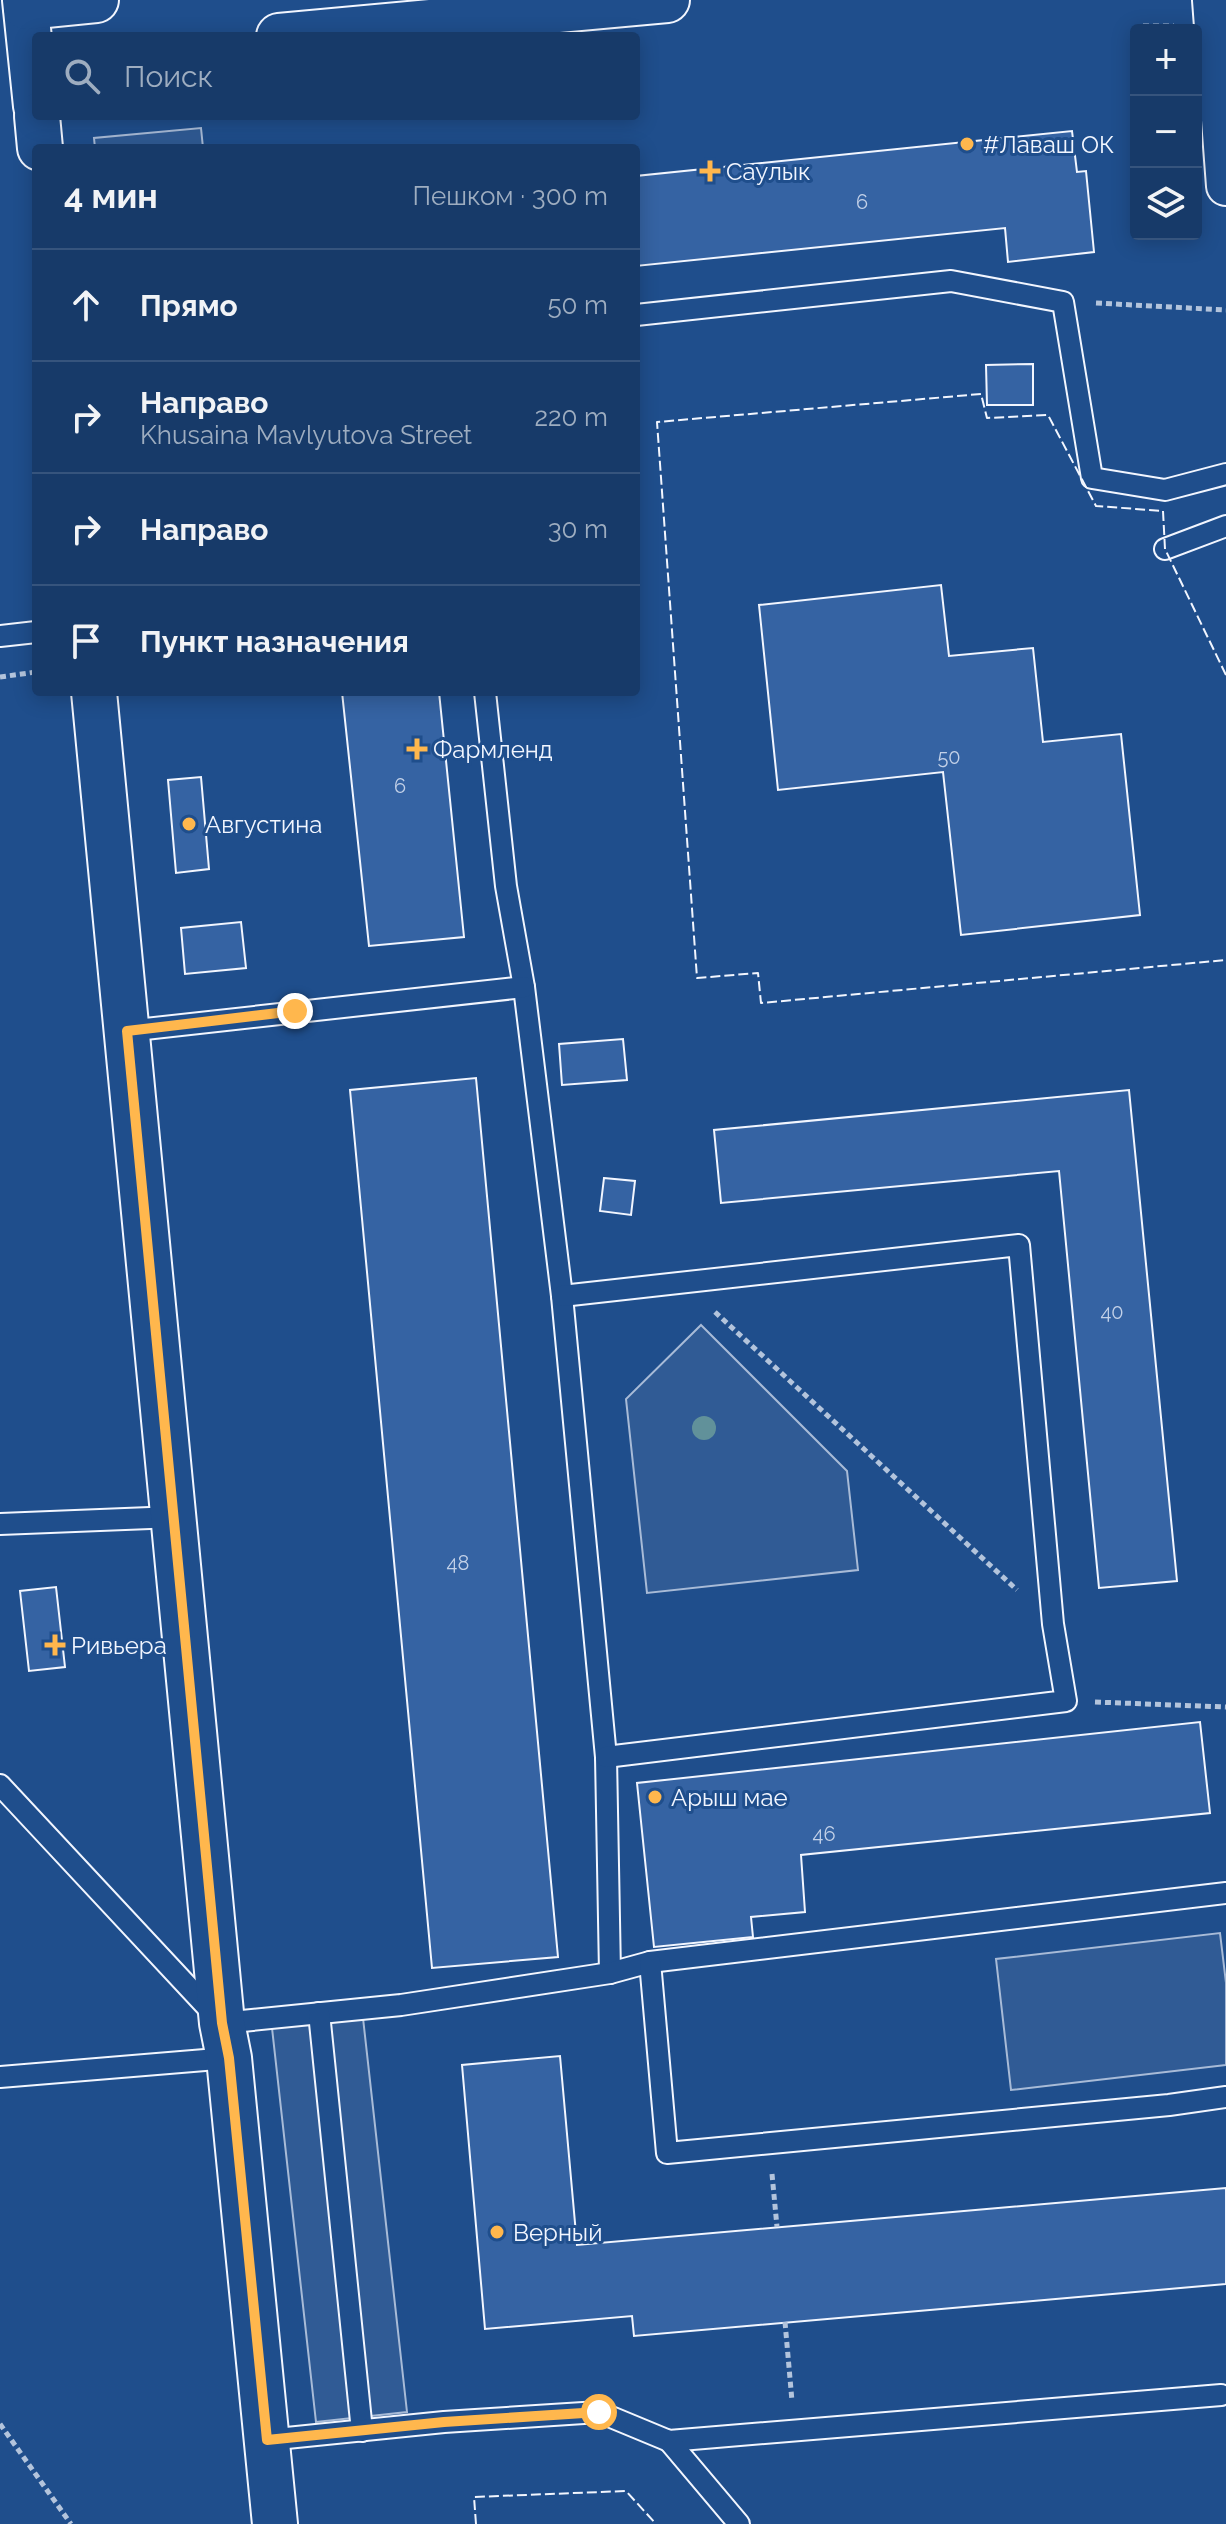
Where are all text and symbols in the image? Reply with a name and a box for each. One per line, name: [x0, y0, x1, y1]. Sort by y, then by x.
map controls: [1130, 24, 1202, 240]
button: +: [1130, 24, 1202, 96]
search box: [32, 32, 640, 120]
icon: search: [60, 54, 104, 98]
text: Поиск: [124, 59, 213, 94]
button: −: [1130, 96, 1202, 168]
place label: #Лаваш ОК: [983, 130, 1114, 159]
marker: #Лаваш ОК: [958, 135, 976, 153]
place label: Саулык: [726, 157, 811, 186]
marker: Саулык: [701, 162, 719, 180]
button: layers: [1130, 168, 1202, 240]
text: 4 мин: [64, 176, 158, 216]
text: Пешком · 300 m: [413, 181, 608, 211]
house number: 6: [856, 190, 868, 214]
icon: ahead: [64, 283, 108, 327]
text: Прямо: [140, 288, 238, 323]
text: 50 m: [547, 290, 608, 320]
text: Направо: [140, 385, 269, 420]
icon: right: [64, 395, 108, 439]
text: 220 m: [534, 402, 608, 432]
text: Khusaina Mavlyutova Street: [140, 420, 472, 450]
icon: right: [64, 507, 108, 551]
text: Направо: [140, 512, 269, 547]
text: 30 m: [548, 514, 608, 544]
icon: arrive: [64, 619, 108, 663]
text: Пункт назначения: [140, 624, 409, 659]
place label: Фармленд: [433, 735, 553, 764]
marker: Фармленд: [408, 740, 426, 758]
house number: 50: [937, 745, 961, 769]
house number: 6: [394, 774, 406, 798]
place label: Августина: [205, 810, 322, 839]
marker: Августина: [180, 815, 198, 833]
route end: [277, 993, 313, 1029]
house number: 40: [1100, 1300, 1124, 1324]
house number: 48: [447, 1551, 469, 1575]
place label: Ривьера: [71, 1631, 167, 1660]
marker: Ривьера: [46, 1636, 64, 1654]
place label: Арыш мае: [671, 1783, 788, 1812]
marker: Арыш мае: [646, 1788, 664, 1806]
house number: 46: [813, 1822, 835, 1846]
place label: Верный: [513, 2218, 602, 2247]
marker: Верный: [488, 2223, 506, 2241]
route start: [581, 2394, 617, 2430]

